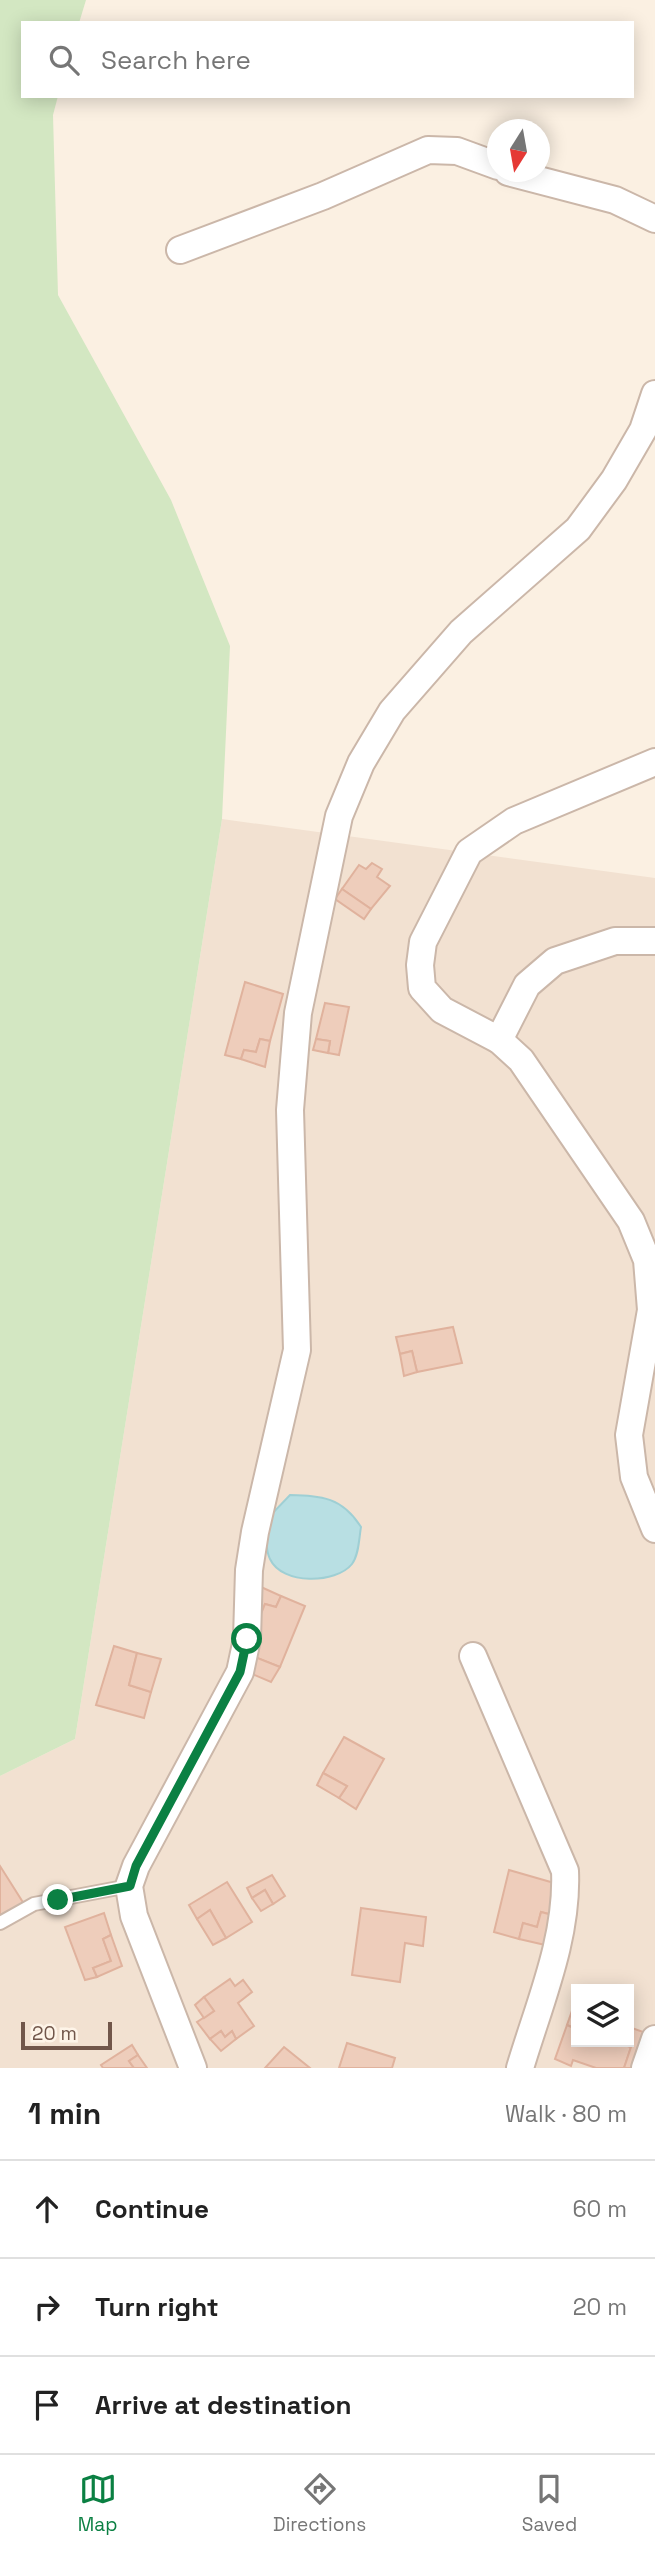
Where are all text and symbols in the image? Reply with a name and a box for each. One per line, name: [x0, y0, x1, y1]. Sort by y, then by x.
search box: [21, 21, 634, 98]
icon: search: [45, 41, 83, 79]
text: Search here: [101, 43, 251, 77]
north arrow: [487, 119, 550, 182]
route start: [231, 1623, 262, 1654]
route end: [42, 1884, 73, 1915]
map controls: [571, 1984, 634, 2047]
button: layers: [571, 1984, 634, 2047]
scale bar: [21, 2019, 112, 2051]
text: 20 m: [32, 2021, 77, 2046]
text: 1 min: [28, 2094, 101, 2133]
text: Walk · 80 m: [505, 2099, 627, 2129]
icon: ahead: [28, 2190, 66, 2228]
text: Continue: [95, 2192, 209, 2226]
text: 60 m: [572, 2194, 627, 2224]
icon: right: [28, 2288, 66, 2326]
text: Turn right: [95, 2290, 219, 2324]
text: 20 m: [573, 2292, 627, 2322]
icon: arrive: [28, 2386, 66, 2424]
text: Arrive at destination: [95, 2388, 352, 2422]
tab: Map: [78, 2470, 117, 2537]
tab: Directions: [273, 2470, 366, 2537]
tab: Saved: [522, 2470, 577, 2537]

